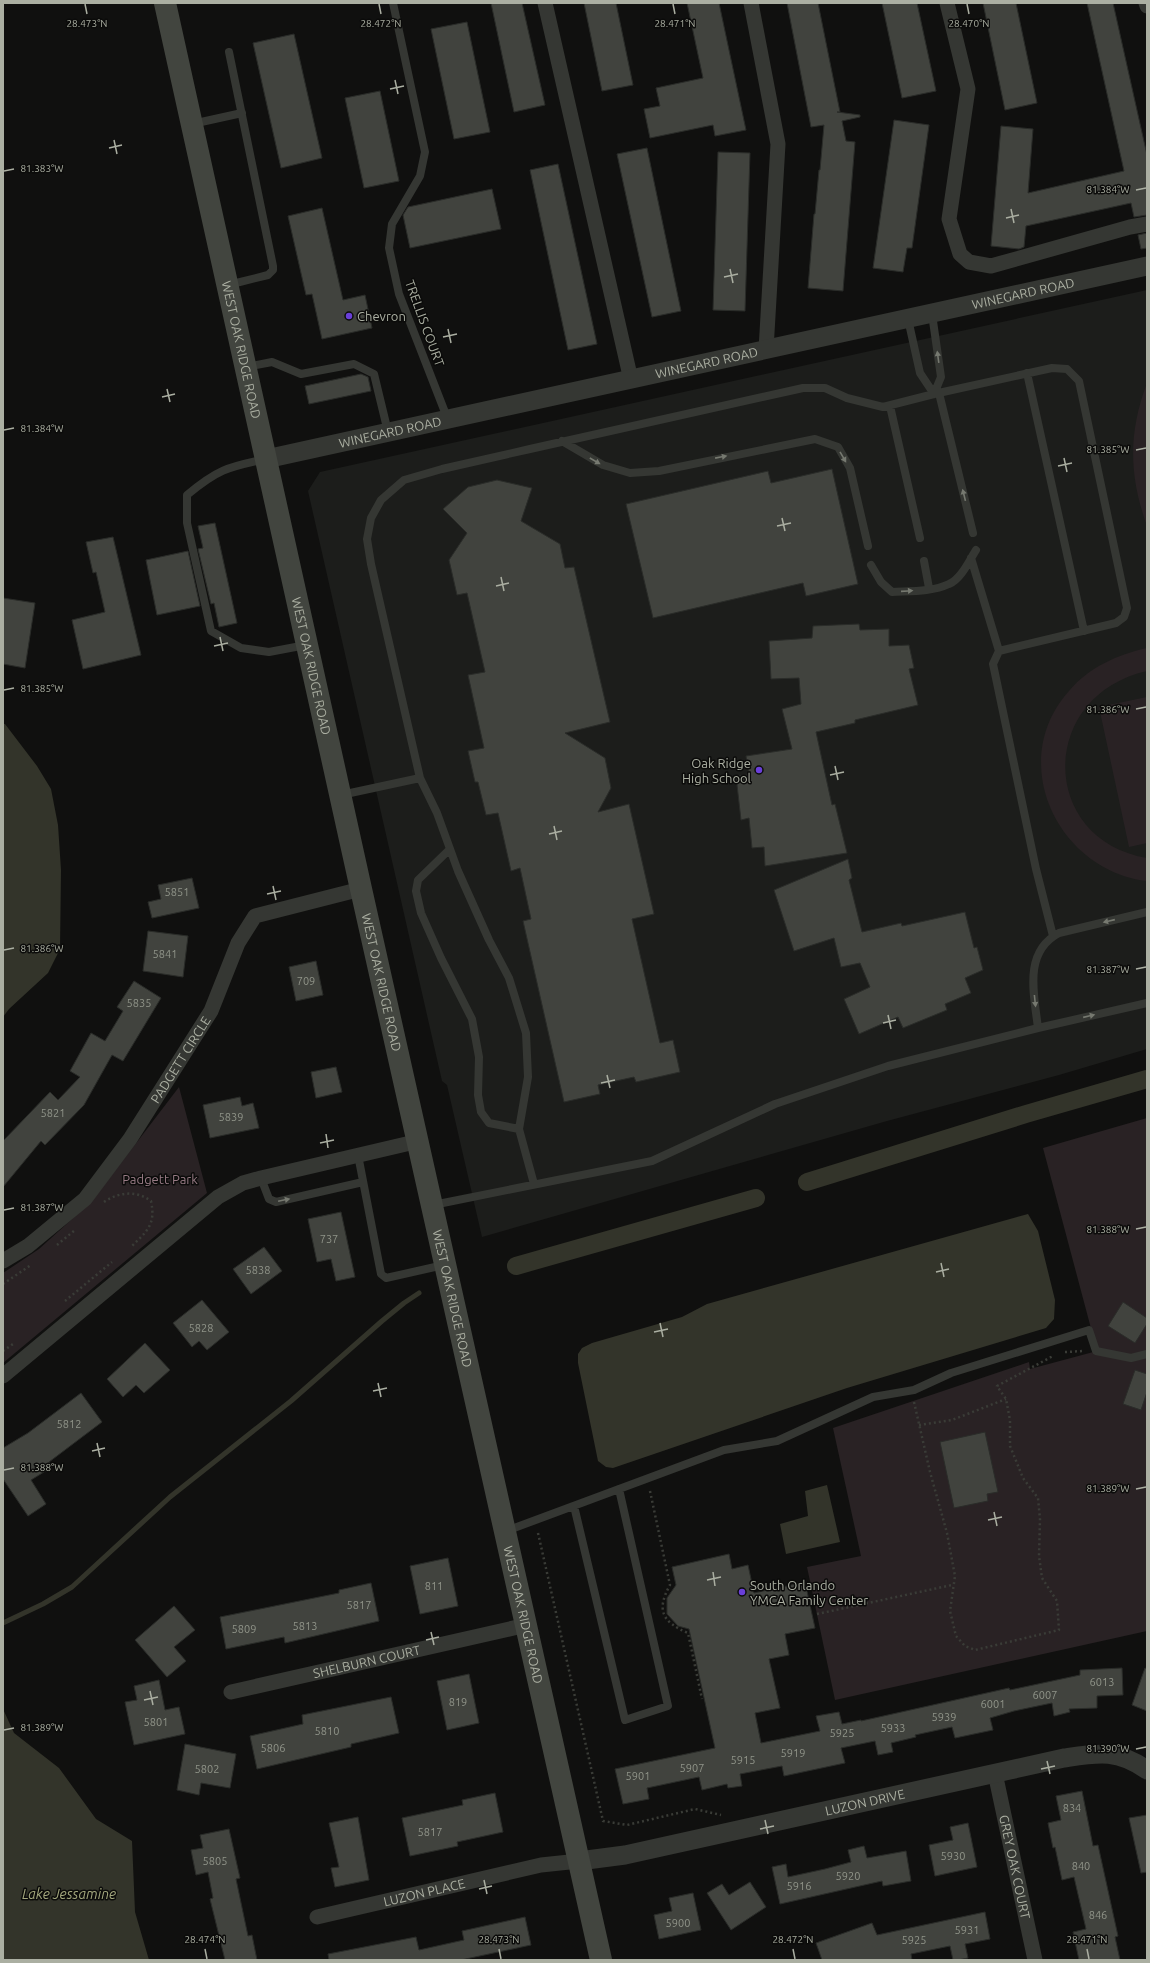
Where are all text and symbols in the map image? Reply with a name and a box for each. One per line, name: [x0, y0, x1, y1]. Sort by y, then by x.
text: 28.473°N: [66, 18, 108, 29]
text: 28.472°N: [360, 18, 402, 29]
text: 28.471°N: [654, 18, 696, 29]
text: 28.470°N: [948, 18, 990, 29]
text: 81.383°W: [20, 163, 64, 174]
text: 81.384°W: [1086, 184, 1130, 195]
street label: WINEGARD ROAD: [970, 275, 1076, 311]
street label: TRELLIS COURT: [403, 278, 447, 368]
street label: WEST OAK RIDGE ROAD: [220, 279, 264, 420]
place label: Chevron: [357, 309, 406, 323]
marker: Chevron: [344, 311, 354, 321]
street label: WINEGARD ROAD: [654, 344, 759, 381]
one-way arrow: [935, 351, 941, 363]
street label: WINEGARD ROAD: [337, 414, 443, 450]
text: 81.384°W: [20, 423, 64, 434]
text: 81.385°W: [1086, 444, 1130, 455]
one-way arrow: [839, 451, 846, 462]
one-way arrow: [715, 454, 728, 460]
one-way arrow: [590, 457, 601, 464]
one-way arrow: [961, 489, 967, 501]
one-way arrow: [901, 587, 913, 594]
street label: WEST OAK RIDGE ROAD: [290, 596, 334, 736]
text: 81.385°W: [20, 683, 64, 694]
text: 81.386°W: [1086, 704, 1130, 715]
place label: Oak Ridge High School: [682, 756, 752, 785]
marker: Oak Ridge High School: [754, 765, 764, 775]
house number: 5851: [165, 886, 189, 898]
street label: WEST OAK RIDGE ROAD: [360, 912, 404, 1053]
one-way arrow: [1103, 919, 1115, 925]
text: 81.386°W: [20, 943, 64, 954]
house number: 5841: [153, 948, 177, 960]
text: 81.387°W: [1086, 964, 1130, 975]
house number: 709: [297, 975, 315, 987]
one-way arrow: [1032, 995, 1038, 1007]
house number: 5835: [127, 997, 151, 1009]
one-way arrow: [1084, 1013, 1096, 1019]
street label: PADGETT CIRCLE: [148, 1014, 213, 1106]
house number: 5821: [41, 1107, 65, 1119]
house number: 5839: [219, 1111, 243, 1123]
park label: Padgett Park: [122, 1172, 198, 1186]
one-way arrow: [278, 1196, 291, 1202]
text: 81.387°W: [20, 1202, 64, 1213]
text: 81.388°W: [1086, 1224, 1130, 1235]
street label: WEST OAK RIDGE ROAD: [431, 1228, 475, 1369]
house number: 737: [320, 1233, 338, 1245]
house number: 5838: [246, 1264, 270, 1276]
house number: 5828: [189, 1322, 213, 1334]
house number: 5812: [57, 1418, 81, 1430]
text: 81.388°W: [20, 1462, 64, 1473]
text: 81.389°W: [1086, 1483, 1130, 1494]
street label: WEST OAK RIDGE ROAD: [501, 1544, 546, 1685]
place label: South Orlando YMCA Family Center: [750, 1578, 868, 1607]
house number: 811: [425, 1580, 443, 1592]
marker: South Orlando YMCA Family Center: [737, 1587, 747, 1597]
house number: 5817: [347, 1599, 371, 1611]
house number: 5813: [293, 1620, 317, 1632]
house number: 5809: [232, 1623, 256, 1635]
street label: SHELBURN COURT: [312, 1642, 422, 1680]
house number: 6013: [1090, 1676, 1114, 1688]
house number: 6007: [1033, 1689, 1057, 1701]
house number: 819: [449, 1696, 467, 1708]
house number: 6001: [981, 1698, 1005, 1710]
house number: 5939: [932, 1711, 956, 1723]
house number: 5801: [144, 1716, 168, 1728]
text: 81.389°W: [20, 1722, 64, 1733]
house number: 5933: [881, 1722, 905, 1734]
house number: 5810: [315, 1725, 339, 1737]
house number: 5925: [830, 1727, 854, 1739]
house number: 5806: [261, 1742, 285, 1754]
text: 81.390°W: [1086, 1743, 1130, 1754]
house number: 5919: [781, 1747, 805, 1759]
house number: 5915: [731, 1754, 755, 1766]
house number: 5907: [680, 1762, 704, 1774]
house number: 5802: [195, 1763, 219, 1775]
house number: 5901: [626, 1770, 650, 1782]
street label: LUZON DRIVE: [824, 1786, 906, 1818]
house number: 834: [1063, 1802, 1081, 1814]
street label: GREY OAK COURT: [997, 1814, 1033, 1920]
house number: 5817: [418, 1826, 442, 1838]
house number: 5930: [941, 1850, 965, 1862]
house number: 5805: [203, 1855, 227, 1867]
house number: 840: [1072, 1860, 1090, 1872]
house number: 5920: [836, 1870, 860, 1882]
street label: LUZON PLACE: [382, 1876, 466, 1908]
house number: 5916: [787, 1880, 811, 1892]
water label: Lake Jessamine: [22, 1886, 116, 1902]
house number: 846: [1089, 1909, 1107, 1921]
house number: 5900: [666, 1917, 690, 1929]
house number: 5931: [955, 1924, 979, 1936]
text: 28.474°N: [184, 1934, 226, 1945]
text: 28.473°N: [478, 1934, 520, 1945]
text: 28.472°N: [772, 1934, 814, 1945]
house number: 5925: [902, 1934, 926, 1946]
text: 28.471°N: [1066, 1934, 1108, 1945]

